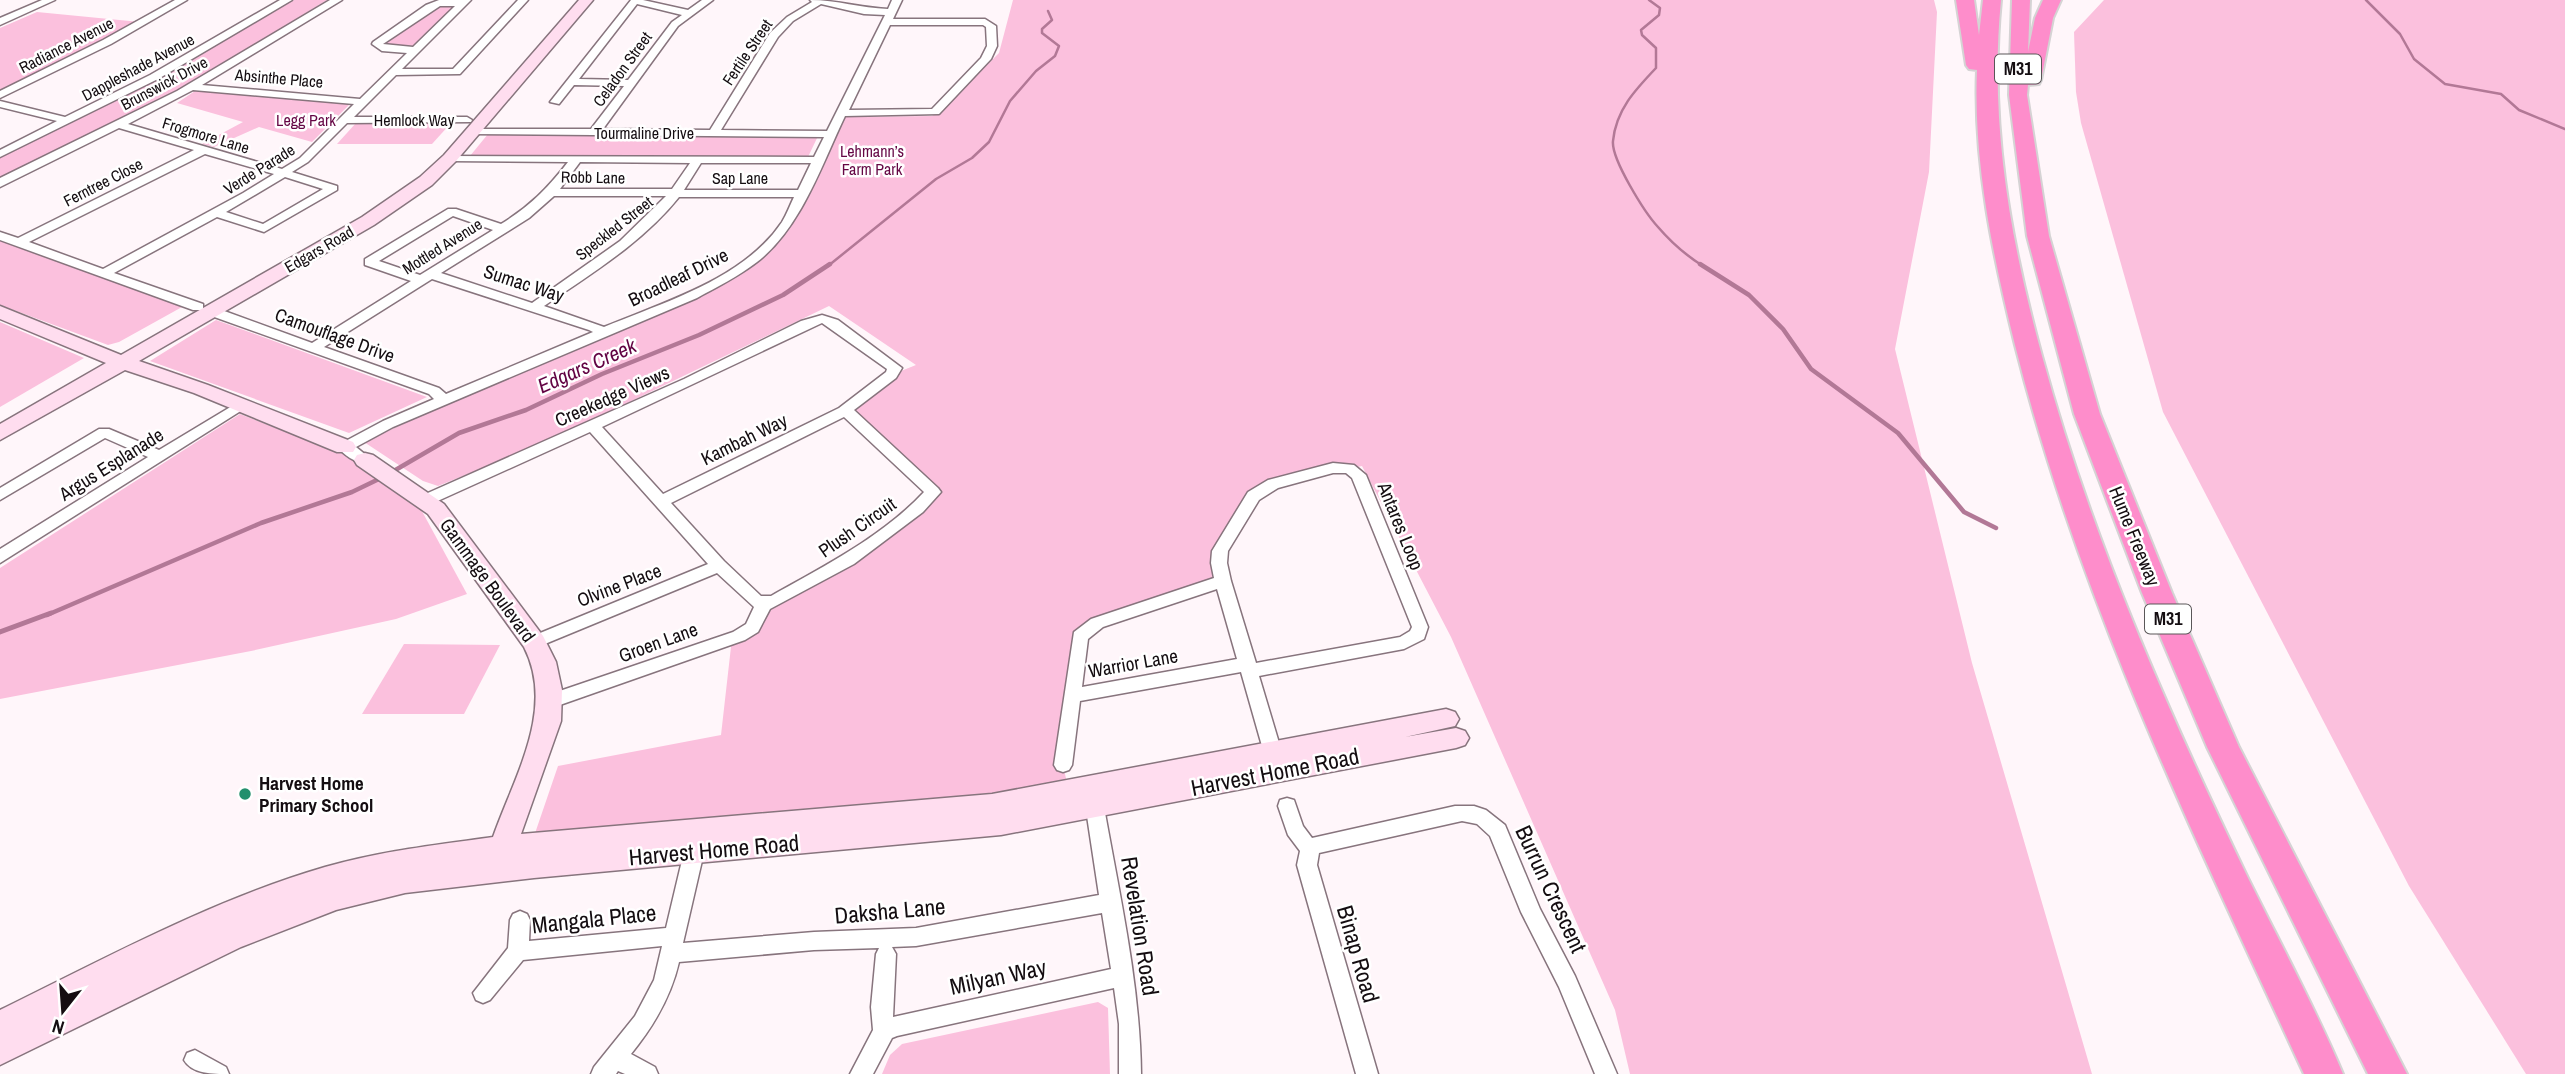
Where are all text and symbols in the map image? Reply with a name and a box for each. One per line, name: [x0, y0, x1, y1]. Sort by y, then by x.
street label: Radiance Avenue: [15, 12, 117, 78]
street label: Fertile Street: [717, 14, 777, 89]
street label: Celadon Street: [587, 27, 657, 111]
street label: Dappleshade Avenue: [78, 28, 198, 106]
street label: Brunswick Drive: [117, 51, 211, 115]
road number: M31: [1995, 55, 2041, 84]
street label: Absinthe Place: [233, 63, 324, 93]
park label: Legg Park: [276, 109, 336, 131]
street label: Hemlock Way: [374, 109, 455, 131]
street label: Frogmore Lane: [160, 111, 252, 159]
street label: Tourmaline Drive: [594, 122, 694, 144]
street label: Verde Parade: [219, 138, 299, 200]
park label: Lehmann’s Farm Park: [840, 140, 904, 180]
street label: Ferntree Close: [60, 153, 146, 211]
street label: Robb Lane: [561, 165, 625, 189]
street label: Sap Lane: [712, 167, 768, 189]
street label: Speckled Street: [571, 191, 658, 265]
street label: Mottled Avenue: [398, 213, 486, 279]
street label: Edgars Road: [280, 220, 358, 278]
street label: Broadleaf Drive: [624, 242, 732, 312]
street label: Sumac Way: [480, 258, 568, 308]
street label: Camouflage Drive: [272, 301, 398, 369]
water label: Edgars Creek: [533, 330, 642, 400]
street label: Creekedge Views: [551, 359, 674, 433]
street label: Kambah Way: [697, 407, 792, 471]
street label: Argus Esplanade: [53, 422, 168, 507]
street label: Antares Loop: [1371, 477, 1430, 574]
street label: Hume Freeway: [2103, 482, 2167, 590]
street label: Plush Circuit: [813, 490, 902, 563]
street label: Gammage Boulevard: [434, 513, 542, 647]
street label: Olvine Place: [573, 557, 665, 613]
road number: M31: [2145, 604, 2191, 634]
street label: Groen Lane: [615, 616, 701, 668]
street label: Warrior Lane: [1086, 642, 1180, 684]
street label: Harvest Home Road: [1188, 740, 1362, 803]
place label: Harvest Home Primary School: [259, 770, 373, 818]
marker: Harvest Home Primary School: [237, 786, 253, 802]
street label: Burrun Crescent: [1508, 820, 1595, 958]
street label: Harvest Home Road: [628, 827, 800, 872]
street label: Revelation Road: [1114, 854, 1167, 998]
street label: Daksha Lane: [833, 890, 947, 931]
street label: Mangala Place: [530, 897, 658, 940]
street label: Binap Road: [1330, 902, 1387, 1006]
street label: Milyan Way: [947, 951, 1050, 1002]
north arrow: [28, 976, 98, 1046]
text: N: [49, 1013, 67, 1041]

